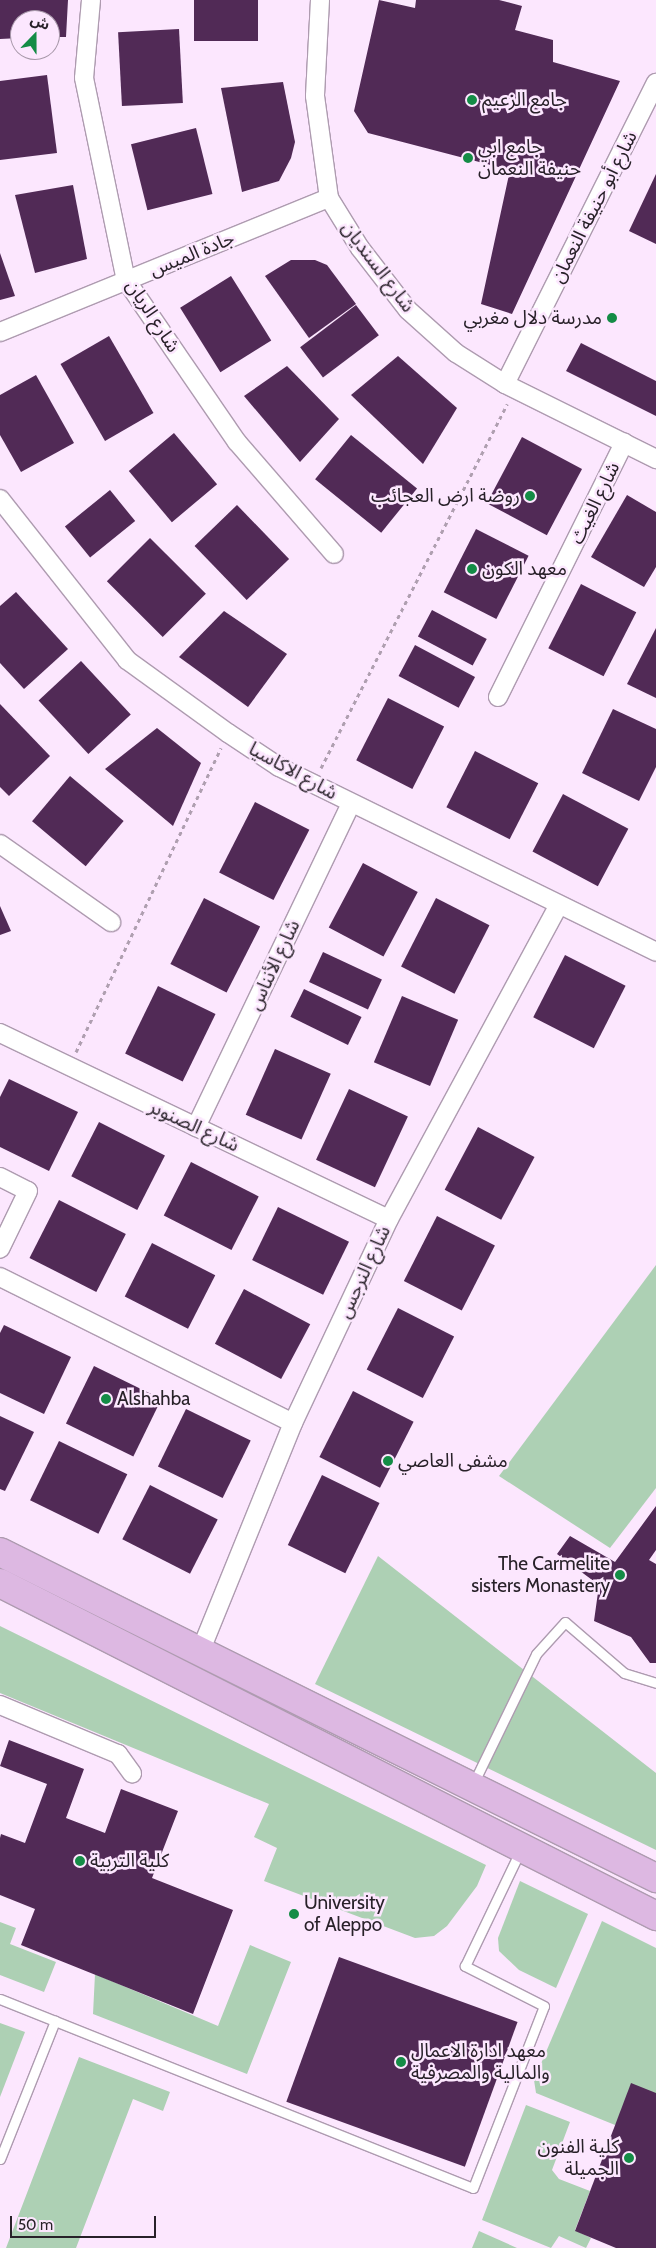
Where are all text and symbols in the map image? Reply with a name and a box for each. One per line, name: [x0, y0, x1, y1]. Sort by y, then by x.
north arrow: [10, 10, 60, 60]
text: ش: [28, 10, 53, 34]
place label: جامع الزعيم: [482, 89, 567, 111]
marker: جامع الزعيم: [466, 94, 478, 106]
street label: شارع أبو حنيفة النعمان: [546, 127, 642, 287]
place label: جامع ابي حنيفة النعمان: [478, 136, 581, 180]
marker: جامع ابي حنيفة النعمان: [462, 152, 474, 164]
street label: شارع السنديان: [336, 217, 420, 317]
street label: جادة الميس: [146, 227, 238, 281]
street label: شارع الريان: [121, 275, 185, 357]
place label: مدرسة دلال مغربي: [464, 307, 602, 329]
marker: مدرسة دلال مغربي: [606, 312, 618, 324]
street label: شارع الغيث: [565, 458, 625, 548]
place label: روضة ارض العجائب: [371, 485, 520, 507]
marker: روضة ارض العجائب: [524, 490, 536, 502]
place label: معهد الكون: [482, 558, 567, 580]
marker: معهد الكون: [466, 563, 478, 575]
street label: شارع الاكاسيا: [245, 737, 341, 805]
street label: شارع الأنناس: [243, 916, 305, 1014]
street label: شارع الصنوبر: [145, 1095, 243, 1157]
street label: شارع النرجس: [333, 1222, 395, 1322]
place label: Alshahba: [117, 1388, 190, 1410]
marker: Alshahba: [99, 1392, 113, 1406]
place label: مشفى العاصي: [398, 1450, 508, 1472]
marker: مشفى العاصي: [382, 1455, 394, 1467]
place label: The Carmelite sisters Monastery: [471, 1553, 610, 1597]
marker: The Carmelite sisters Monastery: [614, 1569, 626, 1581]
place label: كلية التربية: [90, 1850, 169, 1872]
marker: كلية التربية: [74, 1855, 86, 1867]
place label: University of Aleppo: [304, 1892, 385, 1936]
marker: University of Aleppo: [288, 1908, 300, 1920]
place label: معهد ادارة الاعمال والمالية والمصرفية: [411, 2040, 550, 2084]
marker: معهد ادارة الاعمال والمالية والمصرفية: [395, 2056, 407, 2068]
place label: كلية الفنون الجميلة: [538, 2136, 619, 2180]
marker: كلية الفنون الجميلة: [623, 2152, 635, 2164]
scale bar: [12, 2206, 159, 2238]
text: 50 m: [18, 2216, 53, 2234]

